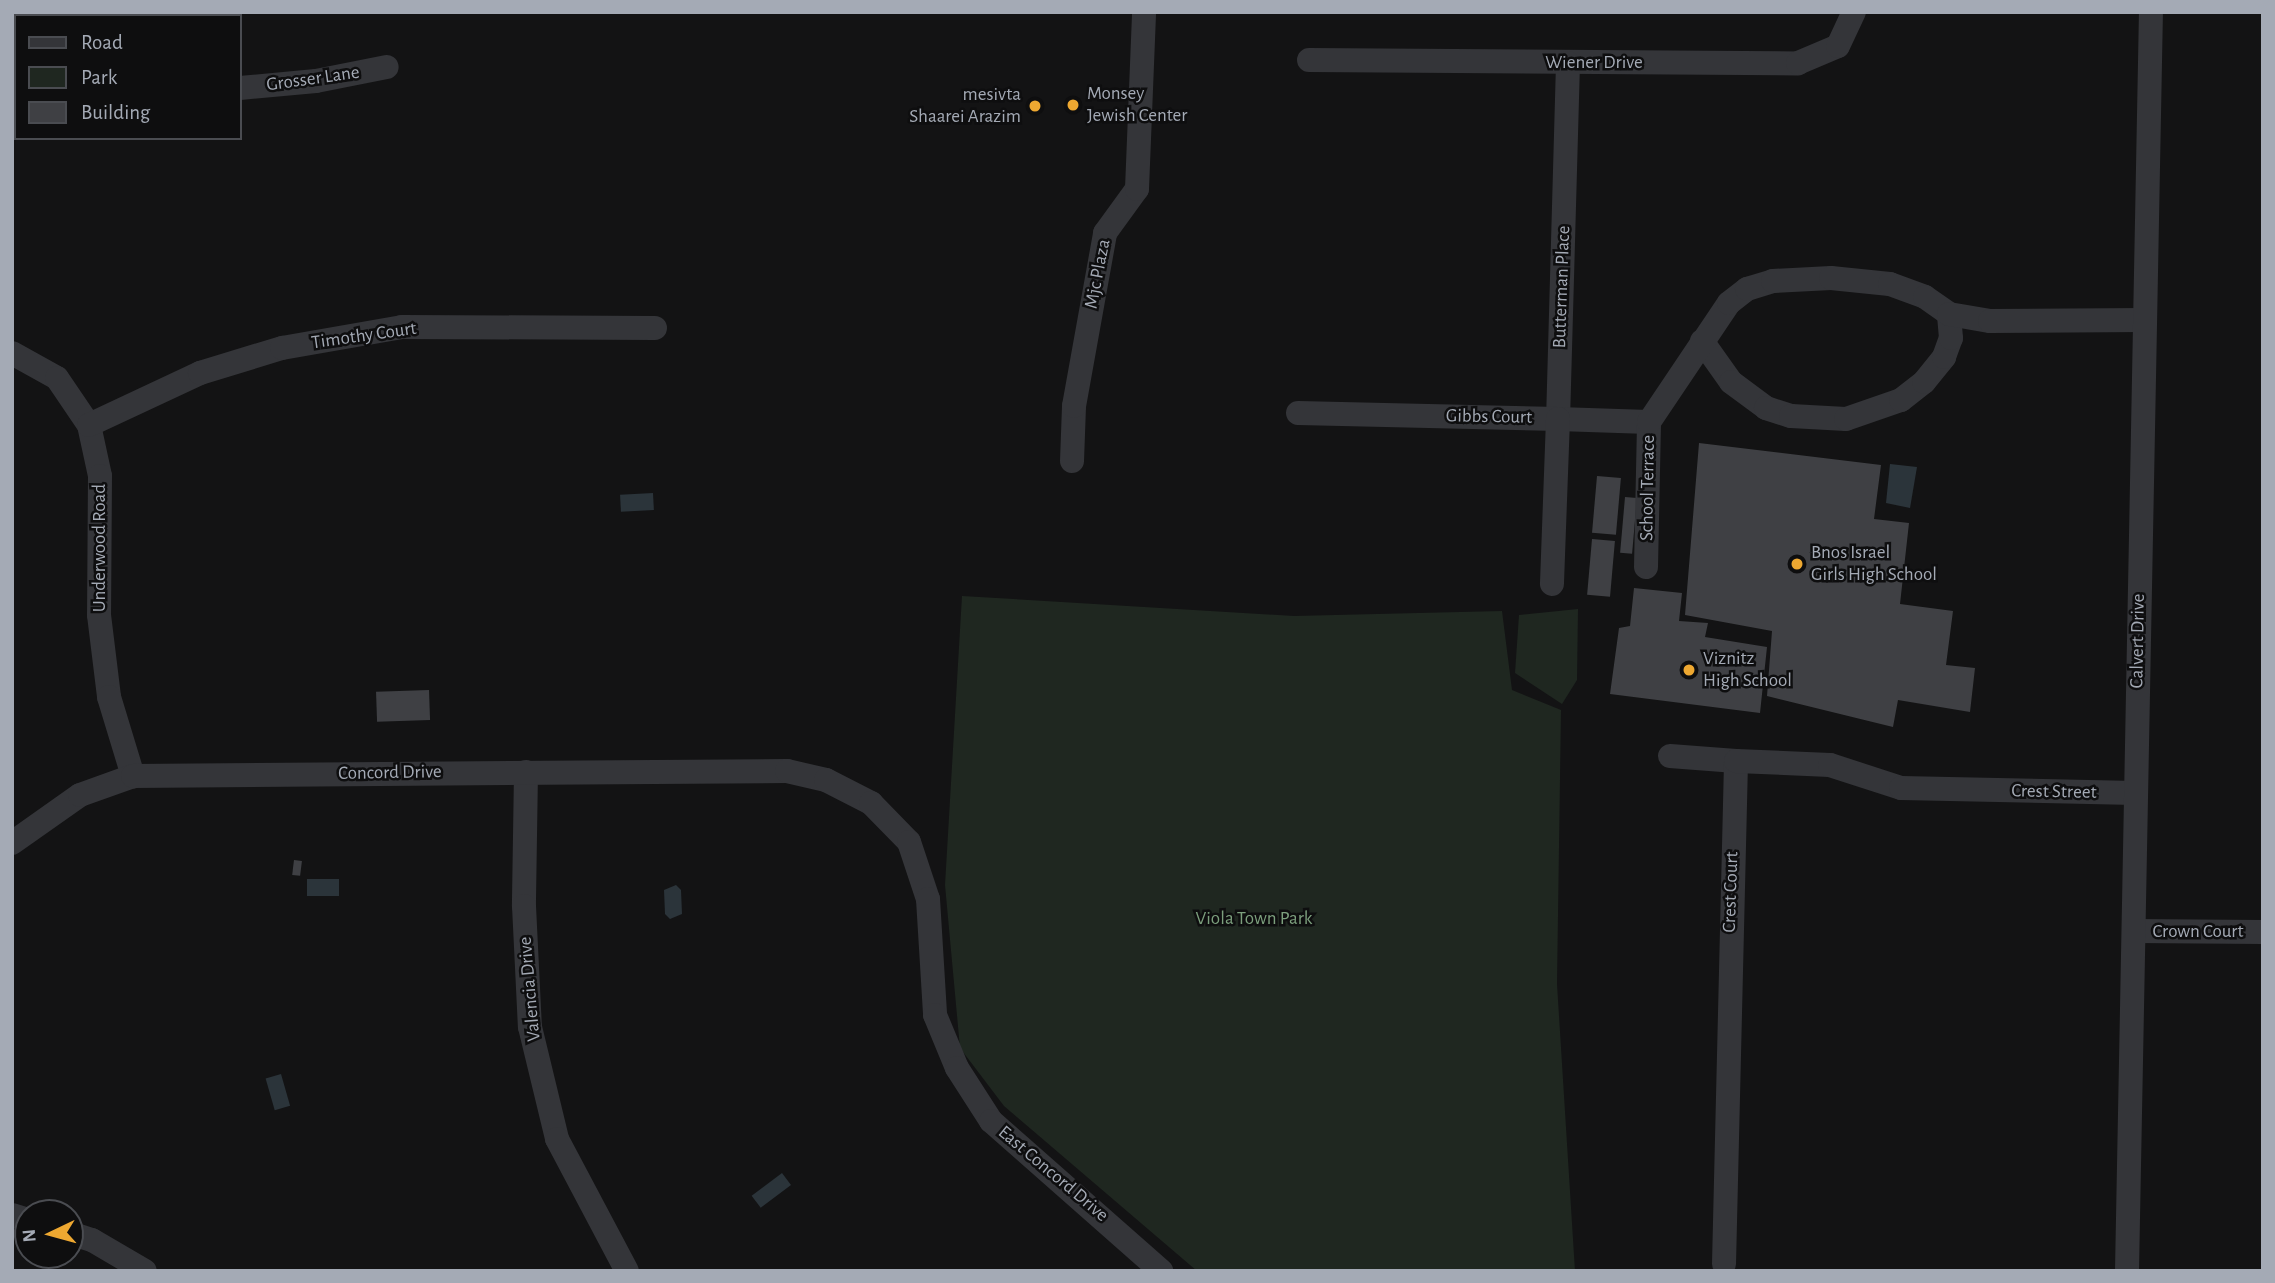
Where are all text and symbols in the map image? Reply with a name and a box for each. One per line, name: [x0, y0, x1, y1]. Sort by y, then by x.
legend: [14, 14, 242, 140]
text: Road: [81, 32, 123, 53]
street label: Wiener Drive: [1545, 52, 1643, 74]
street label: Grosser Lane: [265, 61, 361, 97]
text: Park: [81, 67, 117, 88]
place label: Monsey Jewish Center: [1087, 83, 1187, 127]
place label: mesivta Shaarei Arazim: [909, 84, 1021, 128]
marker: Monsey Jewish Center: [1065, 97, 1081, 113]
marker: mesivta Shaarei Arazim: [1027, 98, 1043, 114]
text: Building: [81, 102, 150, 123]
street label: Butterman Place: [1548, 225, 1576, 349]
street label: Mjc Plaza: [1080, 237, 1116, 311]
street label: Timothy Court: [310, 317, 418, 355]
street label: Gibbs Court: [1446, 405, 1532, 429]
street label: School Terrace: [1636, 435, 1660, 541]
street label: Underwood Road: [89, 484, 111, 612]
place label: Bnos Israel Girls High School: [1811, 542, 1937, 586]
marker: Bnos Israel Girls High School: [1789, 556, 1805, 572]
street label: Calvert Drive: [2126, 593, 2150, 689]
place label: Viznitz High School: [1703, 648, 1792, 692]
marker: Viznitz High School: [1681, 662, 1697, 678]
street label: Concord Drive: [338, 761, 442, 785]
street label: Crest Street: [2011, 780, 2097, 804]
street label: Crest Court: [1718, 851, 1744, 933]
park label: Viola Town Park: [1196, 908, 1312, 930]
street label: Crown Court: [2153, 921, 2243, 943]
street label: Valencia Drive: [514, 936, 546, 1042]
street label: East Concord Drive: [993, 1121, 1113, 1227]
north arrow: [14, 1199, 84, 1269]
text: N: [20, 1228, 40, 1243]

